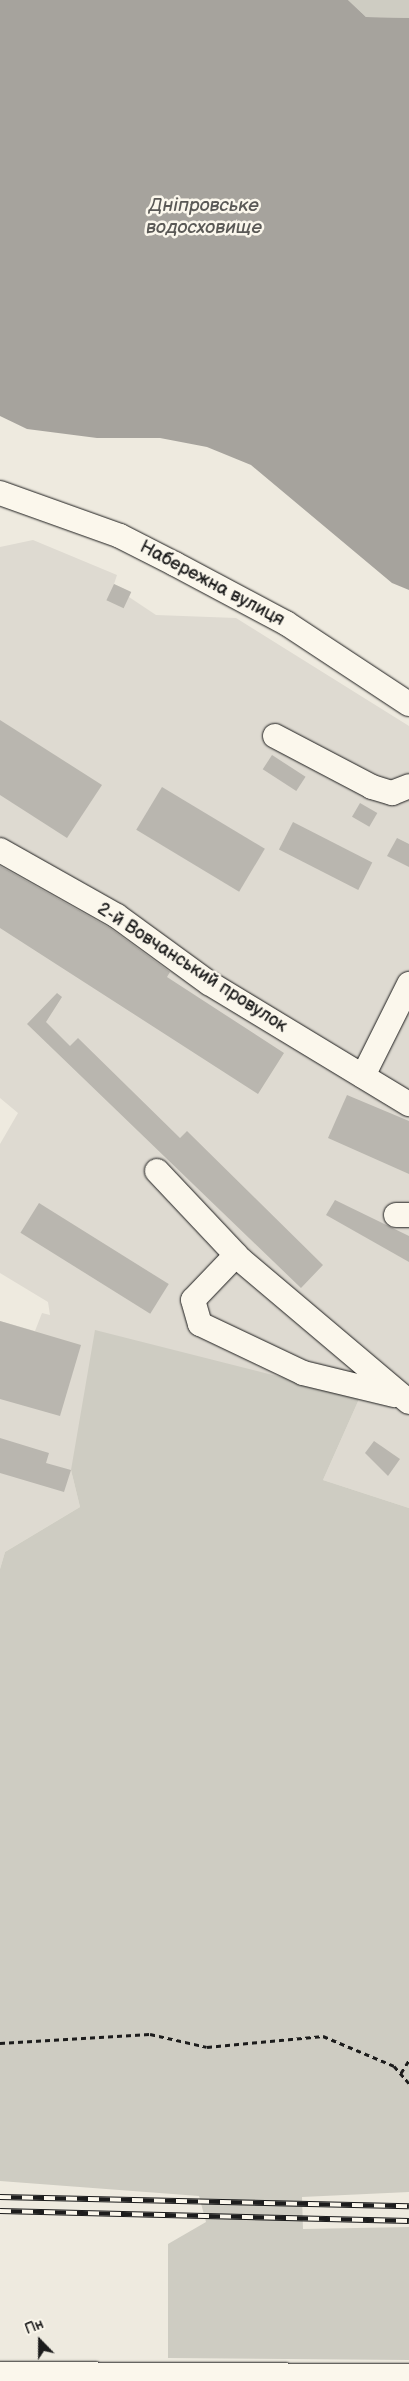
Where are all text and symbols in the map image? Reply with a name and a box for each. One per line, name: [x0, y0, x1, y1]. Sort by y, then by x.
water label: Дніпровське водосховище: [146, 195, 262, 239]
street label: Набережна вулиця: [136, 537, 288, 631]
street label: 2-й Вовчанський провулок: [93, 898, 291, 1038]
text: Пн: [22, 2315, 46, 2338]
north arrow: [15, 2316, 65, 2366]

